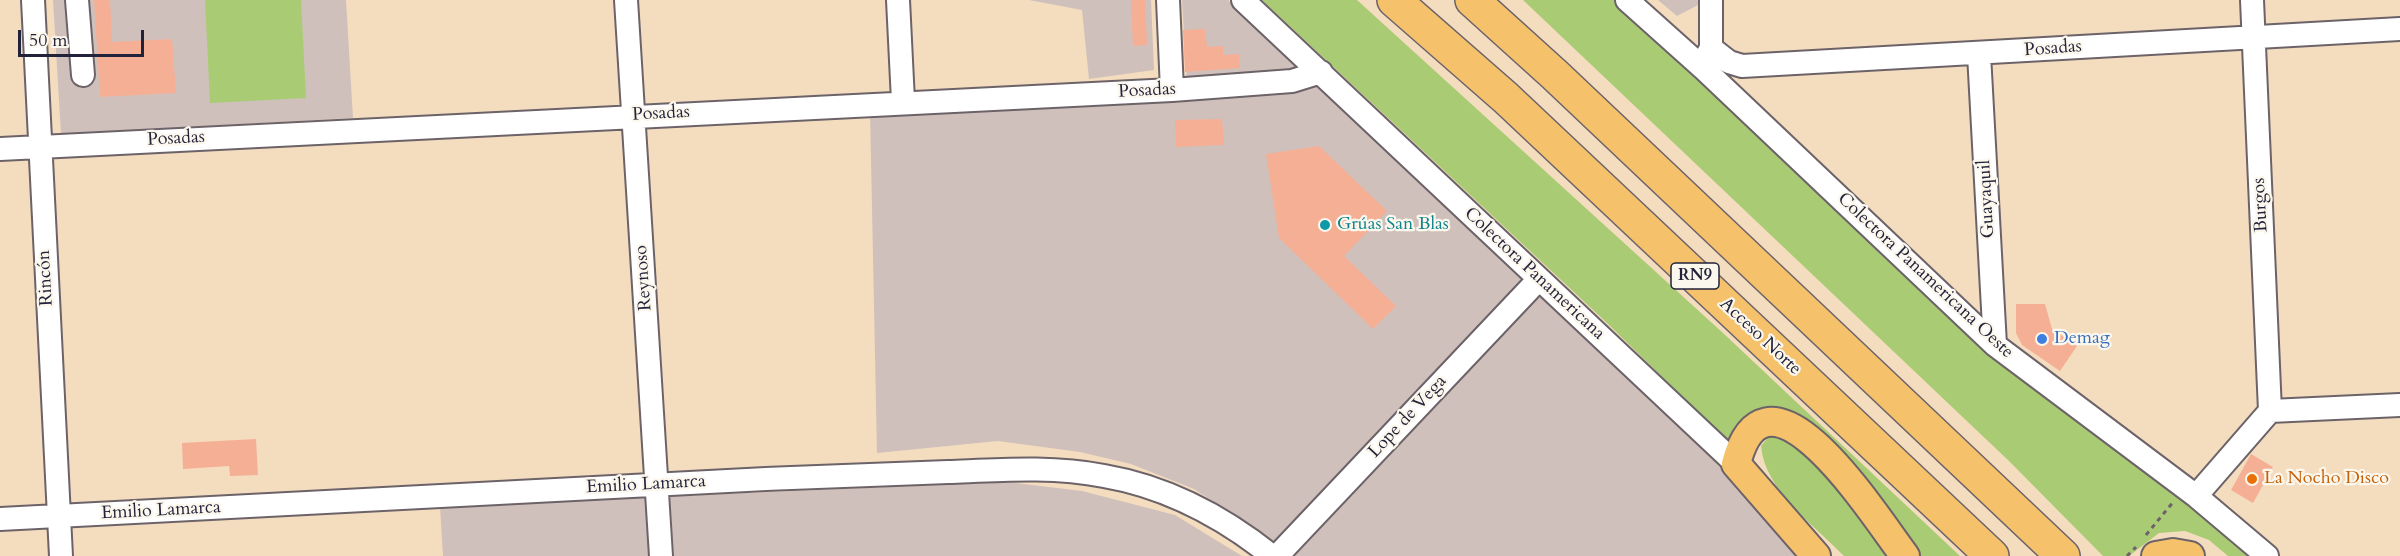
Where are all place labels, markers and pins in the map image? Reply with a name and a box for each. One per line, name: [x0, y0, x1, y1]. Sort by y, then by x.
place label: Grúas San Blas: [1337, 214, 1449, 236]
marker: Grúas San Blas: [1318, 218, 1332, 232]
place label: Demag: [2054, 328, 2110, 350]
marker: Demag: [2035, 332, 2049, 346]
place label: La Nocho Disco: [2264, 468, 2389, 490]
marker: La Nocho Disco: [2245, 472, 2259, 486]

